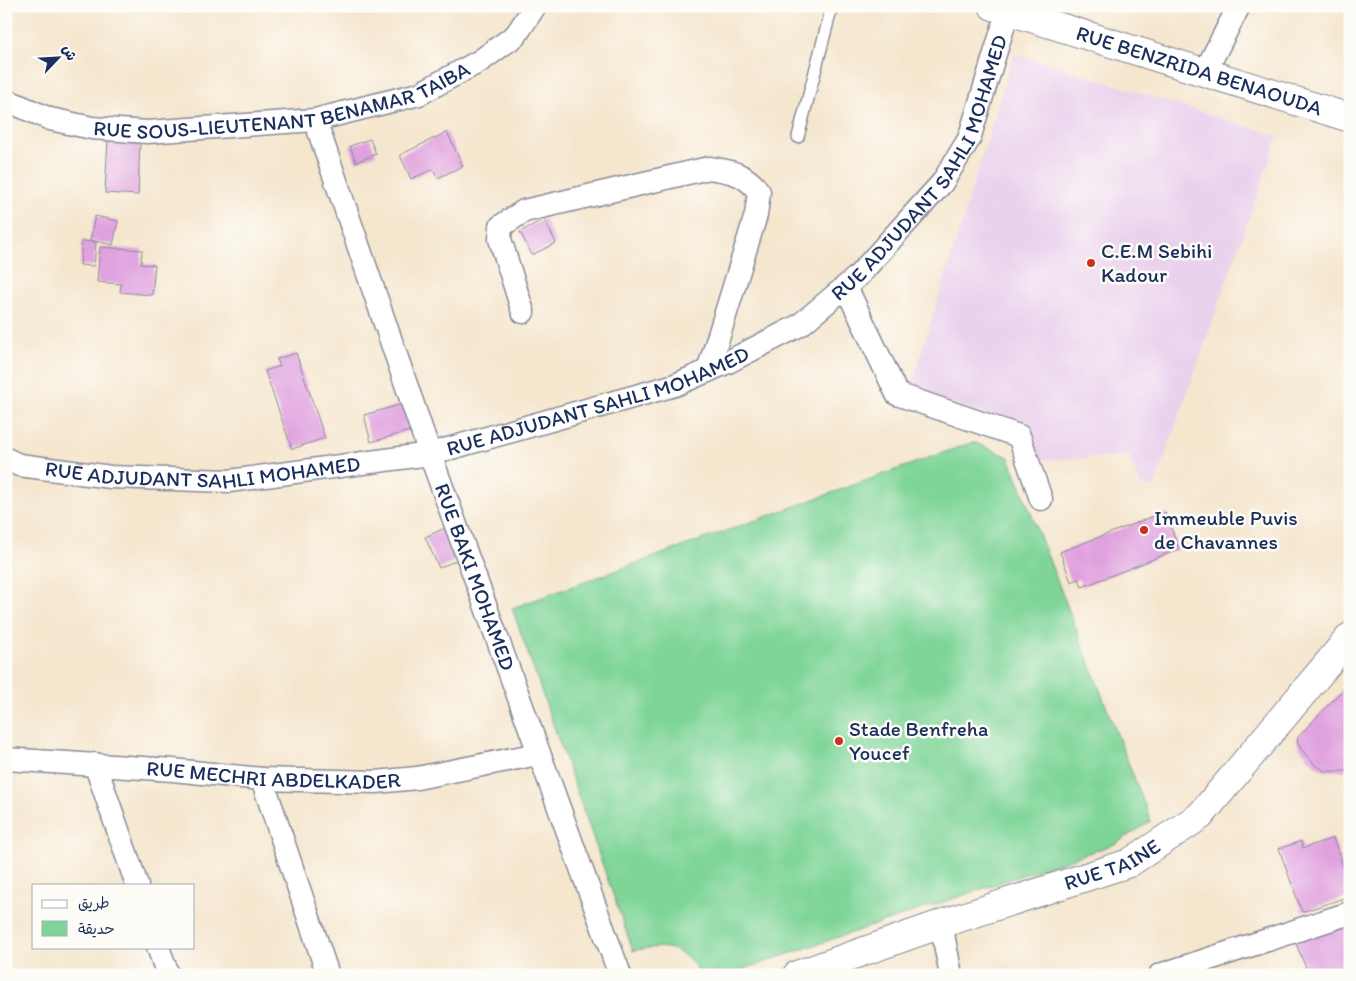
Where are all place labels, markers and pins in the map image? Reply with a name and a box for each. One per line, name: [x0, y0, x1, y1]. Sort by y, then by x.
place label: C.E.M Sebihi Kadour: [1101, 238, 1212, 287]
marker: C.E.M Sebihi Kadour: [1085, 257, 1097, 269]
place label: Immeuble Puvis de Chavannes: [1154, 505, 1298, 554]
marker: Immeuble Puvis de Chavannes: [1138, 524, 1150, 536]
place label: Stade Benfreha Youcef: [849, 716, 988, 765]
marker: Stade Benfreha Youcef: [833, 735, 845, 747]

